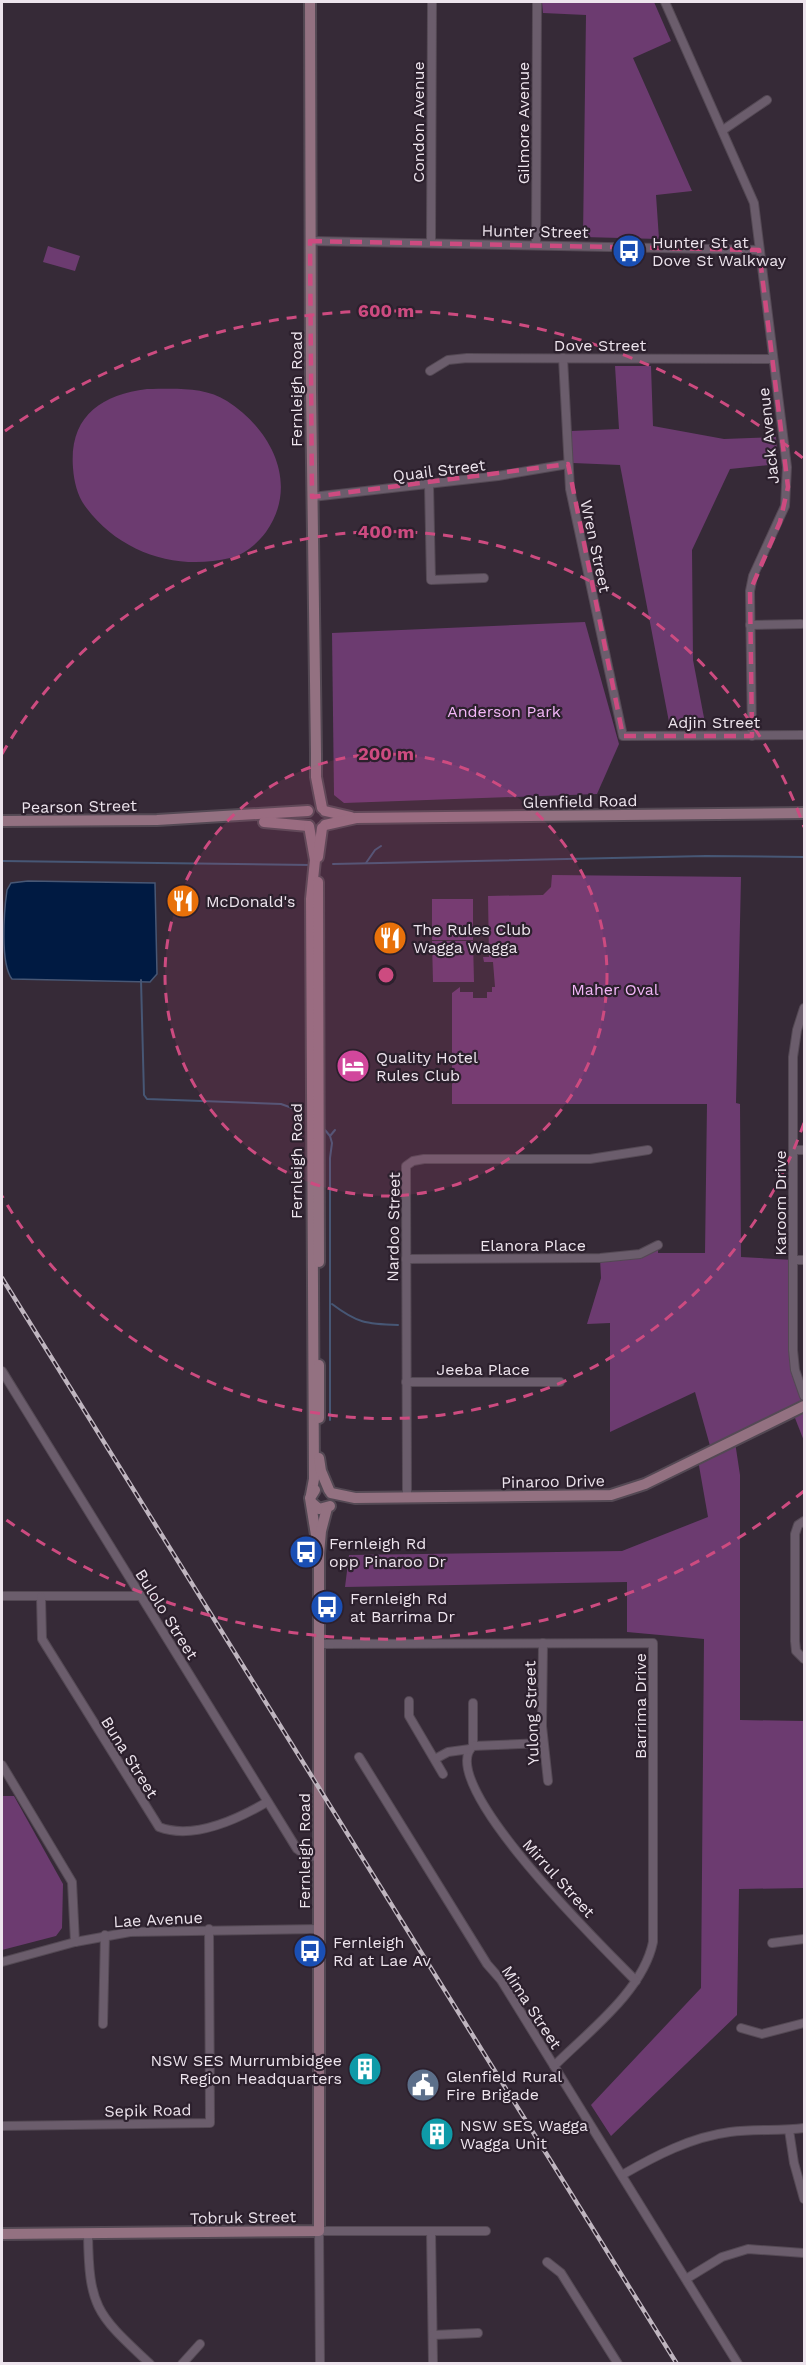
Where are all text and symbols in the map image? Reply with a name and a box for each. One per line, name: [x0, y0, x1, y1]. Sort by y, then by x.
street label: Condon Avenue: [409, 61, 428, 183]
street label: Gilmore Avenue: [514, 62, 533, 184]
street label: Hunter Street: [481, 221, 589, 242]
bus stop icon: Hunter St at Dove St Walkway: [611, 233, 647, 269]
place label: Hunter St at Dove St Walkway: [652, 233, 787, 270]
text: 600 m: [358, 300, 414, 321]
street label: Fernleigh Road: [287, 331, 306, 447]
street label: Dove Street: [554, 336, 646, 355]
street label: Jack Avenue: [754, 387, 783, 485]
street label: Quail Street: [392, 455, 487, 486]
street label: Wren Street: [576, 498, 615, 594]
text: 400 m: [358, 521, 414, 542]
park label: Anderson Park: [447, 702, 561, 721]
street label: Adjin Street: [668, 713, 761, 732]
text: 200 m: [358, 743, 414, 764]
street label: Glenfield Road: [522, 791, 638, 812]
street label: Pearson Street: [21, 796, 137, 817]
restaurant icon: McDonald's: [165, 883, 201, 919]
place label: McDonald's: [206, 892, 296, 911]
restaurant icon: The Rules Club Wagga Wagga: [372, 920, 408, 956]
place label: The Rules Club Wagga Wagga: [413, 920, 531, 957]
centre of rings: [376, 965, 396, 985]
park label: Maher Oval: [571, 980, 659, 999]
hotel icon: Quality Hotel Rules Club: [335, 1048, 371, 1084]
place label: Quality Hotel Rules Club: [376, 1048, 478, 1085]
street label: Fernleigh Road: [287, 1103, 306, 1219]
street label: Karoom Drive: [771, 1150, 790, 1256]
street label: Nardoo Street: [383, 1172, 404, 1282]
street label: Elanora Place: [480, 1236, 586, 1255]
street label: Jeeba Place: [436, 1360, 530, 1379]
street label: Pinaroo Drive: [501, 1471, 605, 1492]
bus stop icon: Fernleigh Rd opp Pinaroo Dr: [288, 1534, 324, 1570]
place label: Fernleigh Rd opp Pinaroo Dr: [329, 1534, 446, 1571]
street label: Bulolo Street: [131, 1566, 202, 1663]
bus stop icon: Fernleigh Rd at Barrima Dr: [309, 1589, 345, 1625]
place label: Fernleigh Rd at Barrima Dr: [350, 1589, 456, 1626]
street label: Barrima Drive: [631, 1653, 650, 1759]
street label: Yulong Street: [520, 1660, 543, 1766]
street label: Buna Street: [97, 1713, 162, 1802]
street label: Fernleigh Road: [295, 1793, 314, 1909]
street label: Mirrul Street: [519, 1835, 599, 1922]
street label: Lae Avenue: [113, 1908, 203, 1931]
bus stop icon: Fernleigh Rd at Lae Av: [292, 1933, 328, 1969]
place label: Fernleigh Rd at Lae Av: [333, 1933, 431, 1970]
street label: Mima Street: [498, 1962, 566, 2053]
place label: NSW SES Murrumbidgee Region Headquarters: [151, 2051, 342, 2088]
building icon: NSW SES Murrumbidgee Region Headquarters: [347, 2051, 383, 2087]
public building icon: Glenfield Rural Fire Brigade: [405, 2067, 441, 2103]
place label: Glenfield Rural Fire Brigade: [446, 2067, 562, 2104]
street label: Sepik Road: [104, 2100, 192, 2121]
building icon: NSW SES Wagga Wagga Unit: [419, 2116, 455, 2152]
place label: NSW SES Wagga Wagga Unit: [460, 2116, 588, 2153]
street label: Tobruk Street: [190, 2207, 297, 2228]

